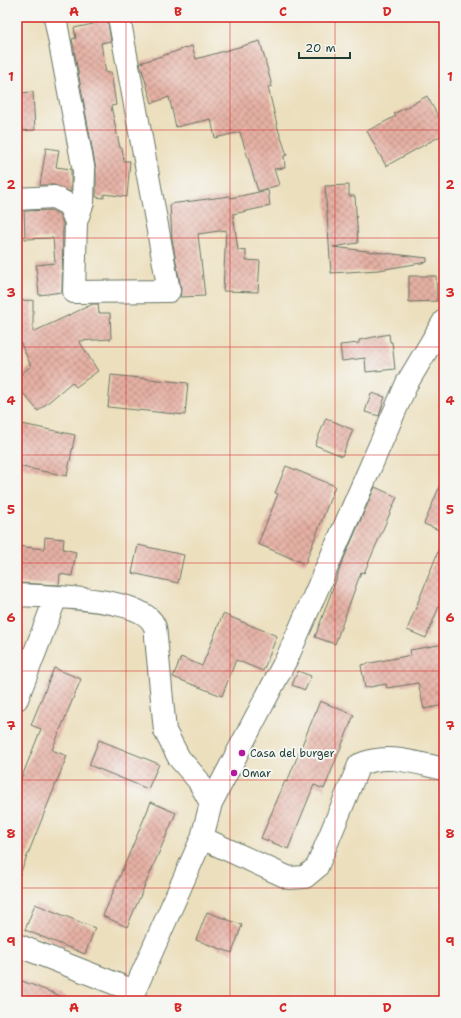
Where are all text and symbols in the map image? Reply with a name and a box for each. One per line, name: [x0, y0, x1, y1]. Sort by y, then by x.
text: A: [69, 3, 79, 20]
text: B: [174, 3, 182, 20]
text: C: [279, 3, 287, 20]
text: D: [382, 3, 392, 20]
scale bar: [299, 34, 350, 60]
text: 20 m: [305, 40, 336, 56]
text: 1: [8, 68, 14, 85]
text: 1: [447, 68, 453, 85]
text: 2: [6, 176, 16, 193]
text: 2: [445, 176, 455, 193]
text: 3: [6, 284, 16, 301]
text: 3: [445, 284, 455, 301]
text: 4: [6, 392, 16, 409]
text: 4: [445, 392, 455, 409]
text: 5: [7, 501, 15, 518]
text: 5: [446, 501, 454, 518]
text: 6: [6, 609, 16, 626]
text: 6: [445, 609, 455, 626]
text: 7: [6, 717, 16, 734]
text: 7: [445, 717, 455, 734]
place label: Casa del burger: [250, 746, 335, 761]
marker: Casa del burger: [237, 748, 247, 758]
place label: Omar: [242, 766, 271, 781]
marker: Omar: [229, 768, 239, 778]
text: 8: [6, 825, 16, 842]
text: 8: [445, 825, 455, 842]
text: 9: [6, 933, 16, 950]
text: 9: [445, 933, 455, 950]
text: A: [69, 999, 79, 1016]
text: B: [174, 999, 182, 1016]
text: C: [279, 999, 287, 1016]
text: D: [382, 999, 392, 1016]

